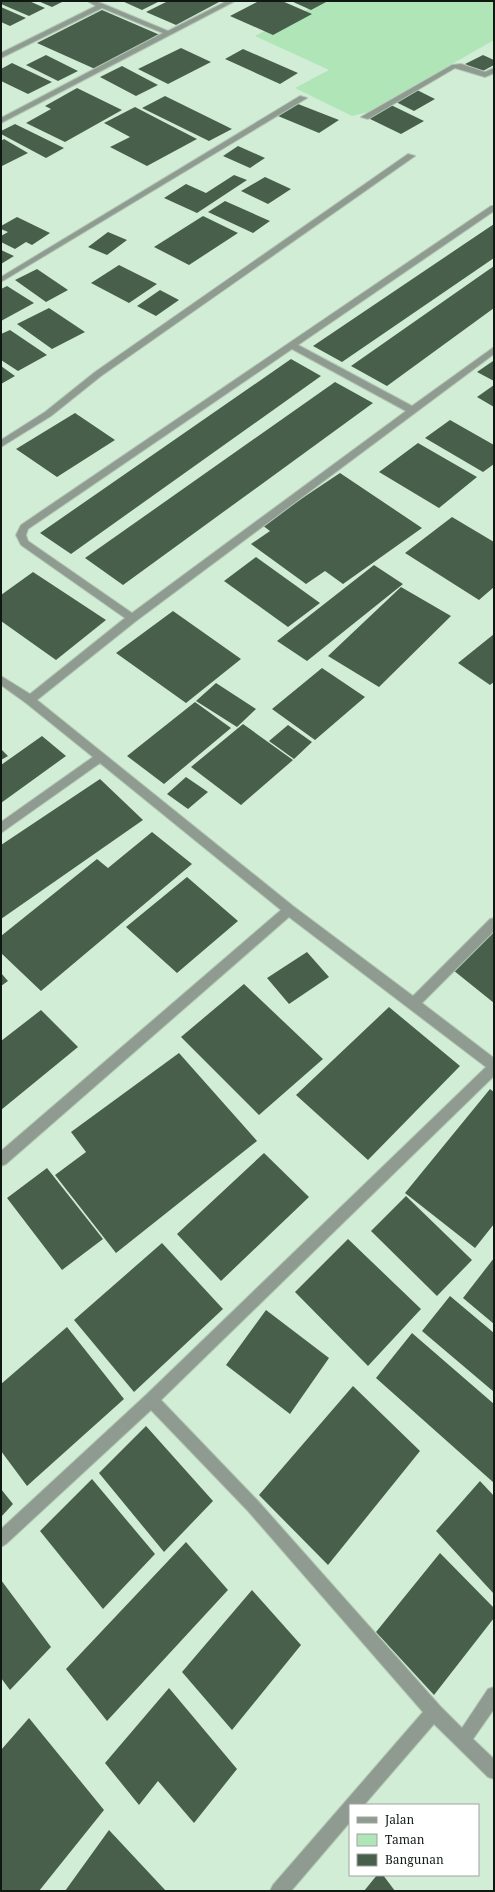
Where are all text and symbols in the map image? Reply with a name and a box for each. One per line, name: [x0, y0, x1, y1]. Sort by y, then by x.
legend: [349, 1804, 479, 1876]
text: Jalan: [384, 1811, 415, 1828]
text: Taman: [385, 1831, 425, 1848]
text: Bangunan: [385, 1851, 444, 1868]

